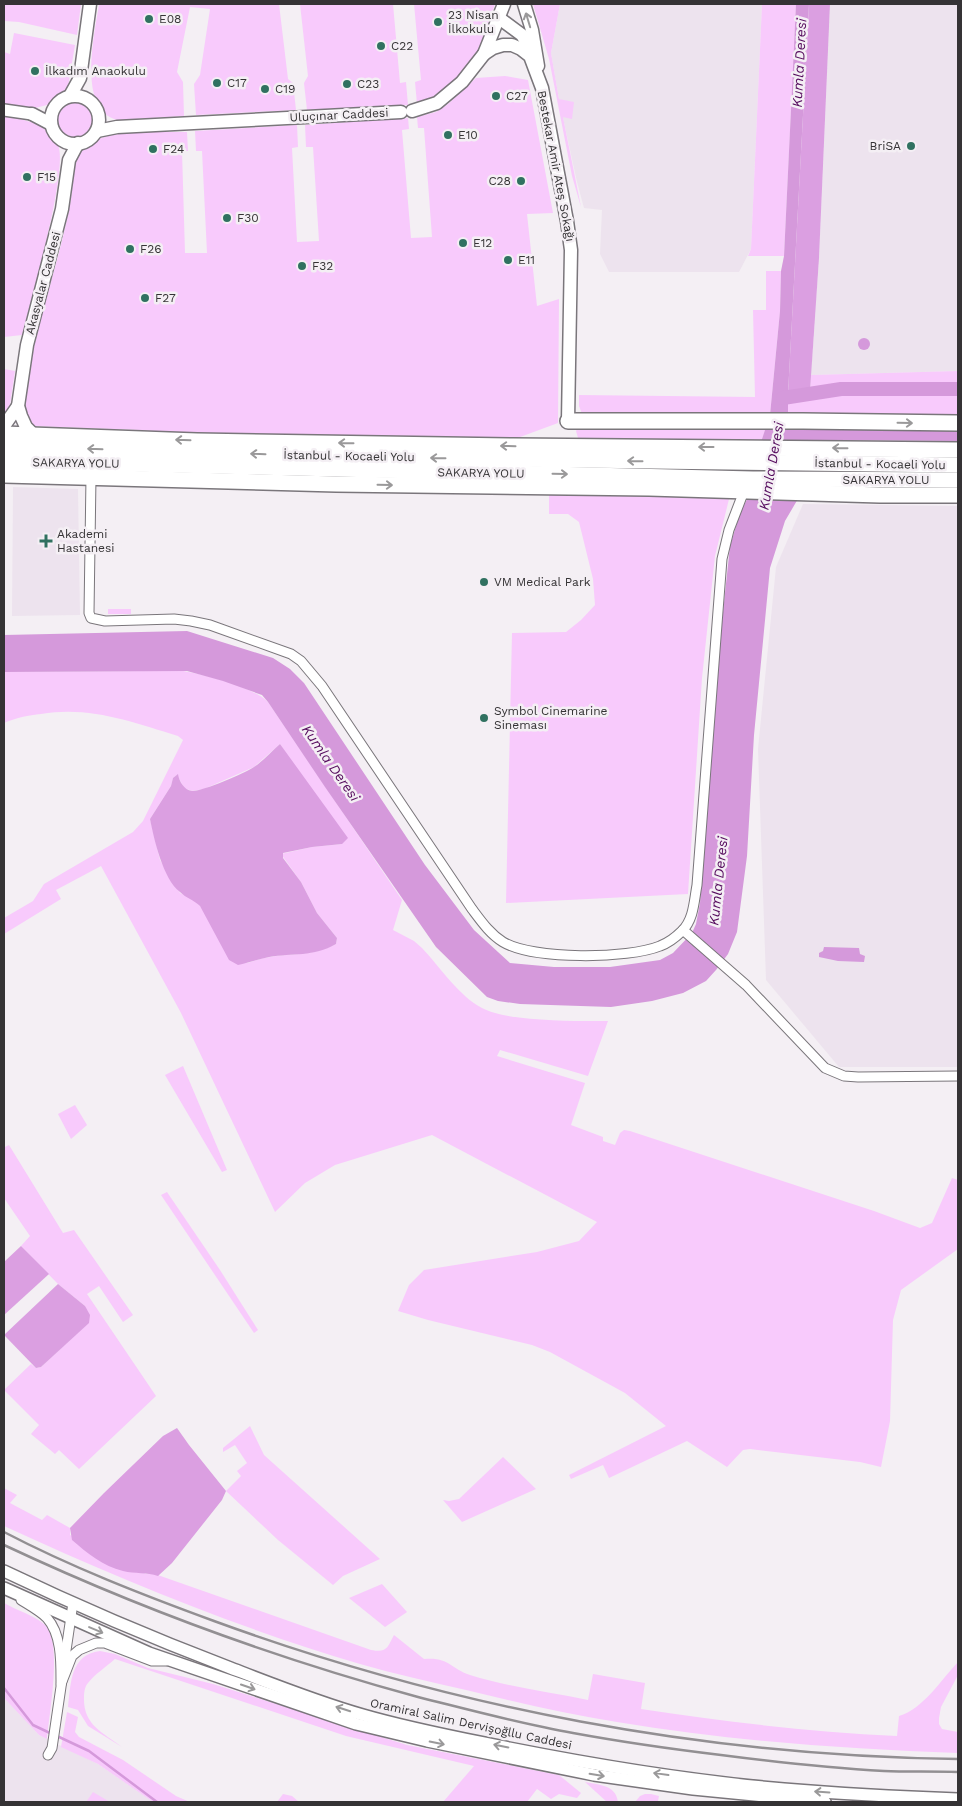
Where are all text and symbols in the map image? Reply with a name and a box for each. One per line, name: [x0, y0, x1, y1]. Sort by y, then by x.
place label: 23 Nisan İlkokulu: [448, 8, 499, 36]
place label: E08: [159, 12, 182, 26]
one-way arrow: [523, 12, 533, 28]
marker: E08: [143, 13, 155, 25]
marker: 23 Nisan İlkokulu: [432, 16, 444, 28]
water label: Kumla Deresi: [789, 18, 809, 108]
place label: C22: [391, 39, 413, 53]
marker: C22: [375, 40, 387, 52]
place label: İlkadım Anaokulu: [45, 64, 146, 78]
marker: İlkadım Anaokulu: [29, 65, 41, 77]
place label: C17: [227, 76, 247, 90]
marker: C17: [211, 77, 223, 89]
place label: C23: [357, 77, 379, 91]
marker: C23: [341, 78, 353, 90]
place label: C19: [275, 82, 295, 96]
marker: C19: [259, 83, 271, 95]
place label: C27: [506, 89, 528, 103]
street label: Bestekar Amir Ateş Sokağı: [534, 89, 578, 243]
marker: C27: [490, 90, 502, 102]
street label: Uluçınar Caddesi: [289, 105, 389, 125]
place label: E10: [458, 128, 478, 142]
marker: E10: [442, 129, 454, 141]
place label: BriSA: [870, 139, 901, 153]
marker: BriSA: [905, 140, 917, 152]
place label: F24: [163, 142, 184, 156]
marker: F24: [147, 143, 159, 155]
place label: F15: [37, 170, 56, 184]
marker: F15: [21, 171, 33, 183]
place label: C28: [488, 174, 511, 188]
marker: C28: [515, 175, 527, 187]
place label: F30: [237, 211, 259, 225]
marker: F30: [221, 212, 233, 224]
street label: Akasyalar Caddesi: [23, 230, 63, 336]
place label: E12: [473, 236, 492, 250]
marker: E12: [457, 237, 469, 249]
place label: F26: [140, 242, 162, 256]
marker: F26: [124, 243, 136, 255]
place label: E11: [518, 253, 535, 267]
marker: E11: [502, 254, 514, 266]
place label: F32: [312, 259, 333, 273]
marker: F32: [296, 260, 308, 272]
place label: F27: [155, 291, 176, 305]
marker: F27: [139, 292, 151, 304]
one-way arrow: [896, 418, 912, 427]
water label: Kumla Deresi: [755, 420, 787, 511]
one-way arrow: [176, 436, 192, 445]
one-way arrow: [338, 439, 354, 448]
one-way arrow: [501, 441, 517, 451]
one-way arrow: [698, 442, 714, 452]
one-way arrow: [832, 444, 848, 453]
one-way arrow: [88, 445, 104, 454]
street label: İstanbul - Kocaeli Yolu: [283, 448, 415, 464]
one-way arrow: [250, 449, 266, 459]
one-way arrow: [430, 453, 446, 463]
street label: SAKARYA YOLU: [32, 455, 120, 471]
one-way arrow: [627, 456, 644, 466]
street label: İstanbul - Kocaeli Yolu: [814, 456, 946, 472]
street label: SAKARYA YOLU: [437, 465, 525, 481]
one-way arrow: [552, 470, 568, 479]
street label: SAKARYA YOLU: [842, 473, 930, 487]
one-way arrow: [376, 480, 393, 490]
place label: Akademi Hastanesi: [57, 527, 115, 555]
marker: Akademi Hastanesi: [39, 534, 53, 548]
place label: VM Medical Park: [494, 575, 591, 589]
marker: VM Medical Park: [478, 576, 490, 588]
place label: Symbol Cinemarine Sineması: [494, 704, 608, 732]
marker: Symbol Cinemarine Sineması: [478, 712, 490, 724]
water label: Kumla Deresi: [299, 722, 363, 804]
water label: Kumla Deresi: [705, 835, 731, 926]
one-way arrow: [88, 1625, 103, 1635]
one-way arrow: [240, 1683, 256, 1693]
street label: Oramiral Salim Dervişoğllu Caddesi: [369, 1696, 573, 1752]
one-way arrow: [335, 1703, 351, 1713]
one-way arrow: [429, 1739, 445, 1749]
one-way arrow: [493, 1741, 509, 1751]
one-way arrow: [653, 1769, 669, 1779]
one-way arrow: [588, 1770, 604, 1780]
one-way arrow: [814, 1787, 830, 1797]

